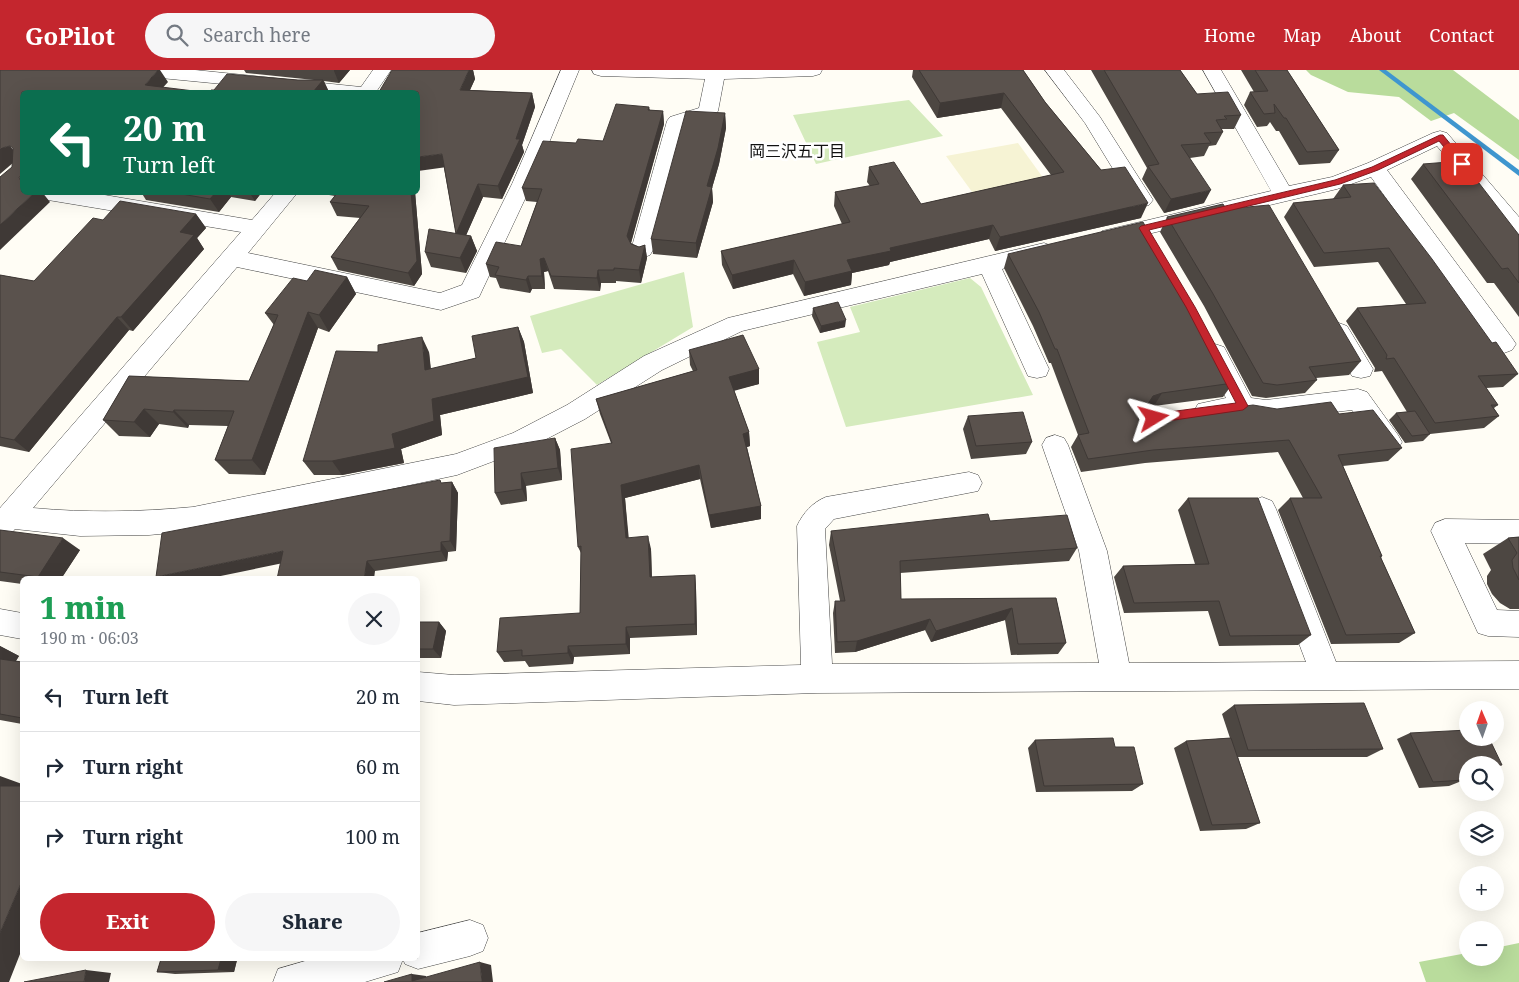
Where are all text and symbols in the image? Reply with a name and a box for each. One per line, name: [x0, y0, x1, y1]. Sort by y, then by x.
search box: [145, 13, 495, 58]
text: GoPilot: [25, 19, 115, 52]
icon: search: [163, 21, 191, 49]
text: Search here: [203, 22, 311, 48]
text: Home: [1204, 23, 1255, 47]
text: Map: [1283, 23, 1321, 47]
text: About: [1349, 23, 1401, 47]
text: Contact: [1429, 23, 1494, 47]
text: 20 m: [123, 104, 206, 151]
icon: left: [40, 110, 105, 175]
district label: 岡三沢五丁目: [749, 140, 845, 162]
pin: [1441, 143, 1483, 185]
text: Turn left: [123, 149, 215, 179]
icon: arrive: [1448, 150, 1476, 178]
position arrow: [1127, 391, 1179, 443]
text: 1 min: [40, 587, 126, 628]
button: close: [348, 593, 400, 645]
text: 190 m · 06:03: [40, 627, 139, 649]
icon: left: [40, 683, 68, 711]
text: Turn left: [83, 684, 169, 710]
text: 20 m: [356, 684, 400, 710]
north arrow: [1459, 701, 1504, 746]
map controls: [1459, 701, 1504, 966]
icon: right: [40, 753, 68, 781]
text: Turn right: [83, 754, 183, 780]
text: 60 m: [356, 754, 400, 780]
button: search: [1459, 756, 1504, 801]
button: layers: [1459, 811, 1504, 856]
icon: right: [40, 823, 68, 851]
text: Turn right: [83, 824, 183, 850]
text: 100 m: [345, 824, 400, 850]
button: +: [1459, 866, 1504, 911]
button: Exit: [40, 893, 215, 951]
button: Share: [225, 893, 400, 951]
button: −: [1459, 921, 1504, 966]

